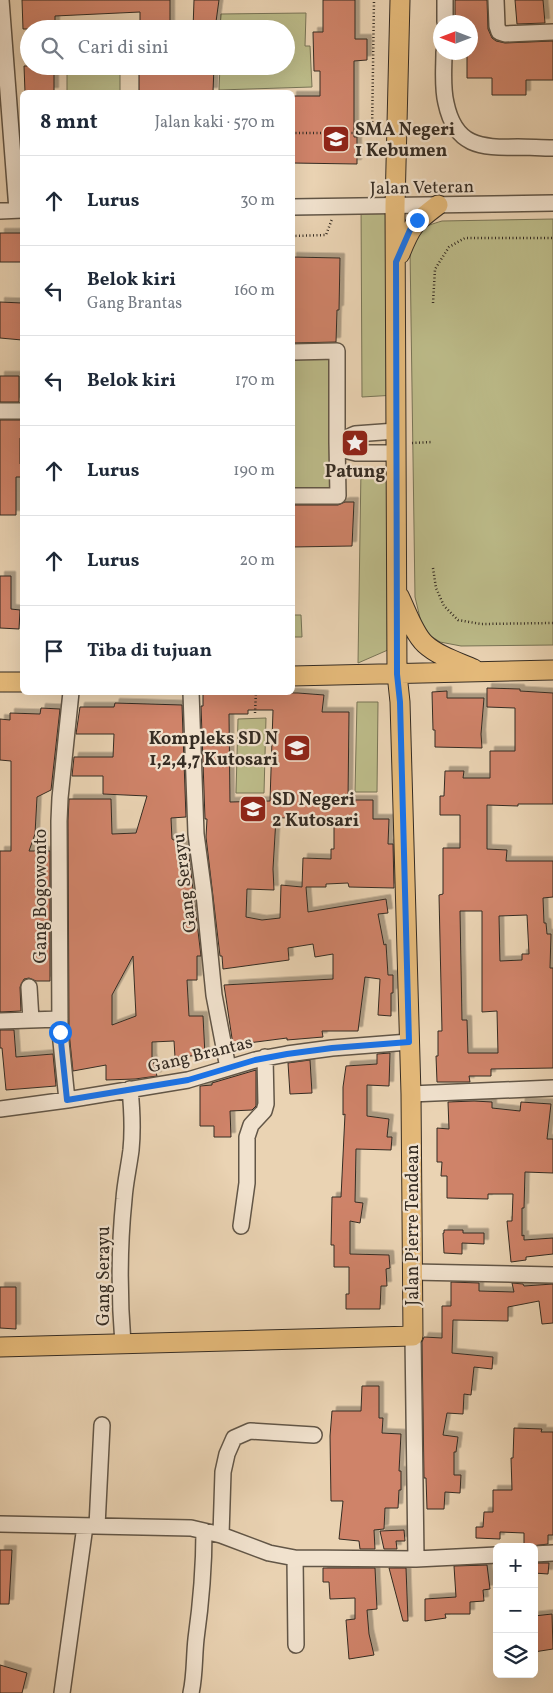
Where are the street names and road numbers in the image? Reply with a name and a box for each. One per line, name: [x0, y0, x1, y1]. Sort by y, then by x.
street label: Jalan Veteran: [370, 175, 475, 202]
street label: Gang Bogowonto: [29, 829, 54, 963]
street label: Gang Serayu: [167, 832, 204, 934]
street label: Gang Brantas: [145, 1030, 255, 1081]
street label: Jalan Pierre Tendean: [401, 1144, 426, 1306]
street label: Gang Serayu: [92, 1226, 117, 1326]

